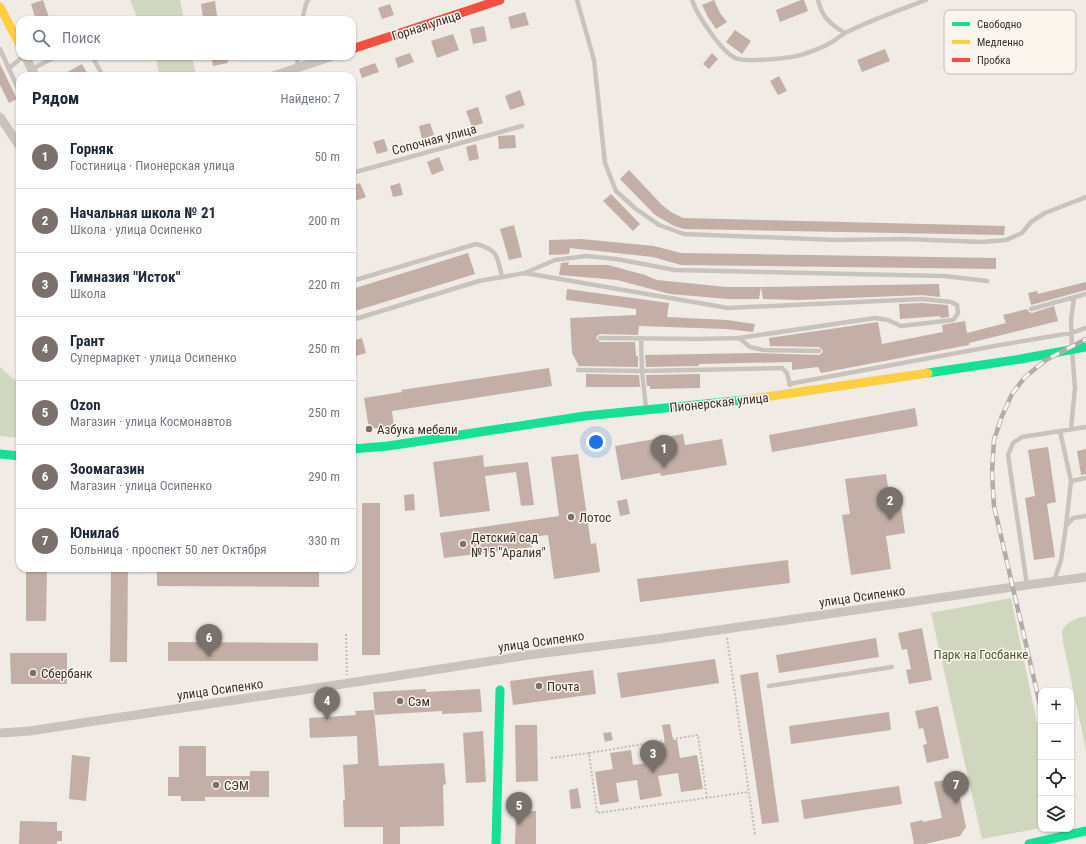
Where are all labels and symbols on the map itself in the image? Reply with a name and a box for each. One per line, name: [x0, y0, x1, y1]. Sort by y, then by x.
street label: Горная улица: [390, 7, 463, 44]
legend: [944, 10, 1076, 74]
text: Свободно: [977, 18, 1022, 31]
text: Медленно: [977, 36, 1024, 49]
text: Пробка: [977, 54, 1011, 67]
street label: Сопочная улица: [390, 121, 478, 158]
street label: Пионерская улица: [669, 390, 769, 415]
place label: Азбука мебели: [377, 422, 458, 437]
marker: Азбука мебели: [364, 424, 374, 434]
your location: [586, 432, 606, 452]
pin: 1: [651, 435, 677, 468]
pin: 2: [877, 487, 903, 520]
place label: Лотос: [579, 510, 611, 525]
marker: Лотос: [566, 512, 576, 522]
place label: Детский сад №15 "Аралия": [471, 530, 546, 560]
marker: Детский сад №15 "Аралия": [458, 539, 468, 549]
street label: улица Осипенко: [818, 583, 906, 610]
pin: 6: [196, 624, 222, 657]
street label: улица Осипенко: [497, 628, 585, 655]
park label: Парк на Госбанке: [934, 647, 1028, 662]
place label: Сбербанк: [41, 666, 93, 681]
marker: Сбербанк: [28, 668, 38, 678]
street label: улица Осипенко: [176, 676, 264, 703]
place label: Почта: [547, 679, 580, 694]
marker: Почта: [534, 681, 544, 691]
pin: 4: [314, 687, 340, 720]
place label: Сэм: [408, 694, 430, 709]
marker: Сэм: [395, 696, 405, 706]
pin: 3: [640, 740, 666, 773]
pin: 7: [943, 771, 969, 804]
place label: СЭМ: [224, 778, 249, 793]
marker: СЭМ: [211, 780, 221, 790]
pin: 5: [506, 792, 532, 825]

